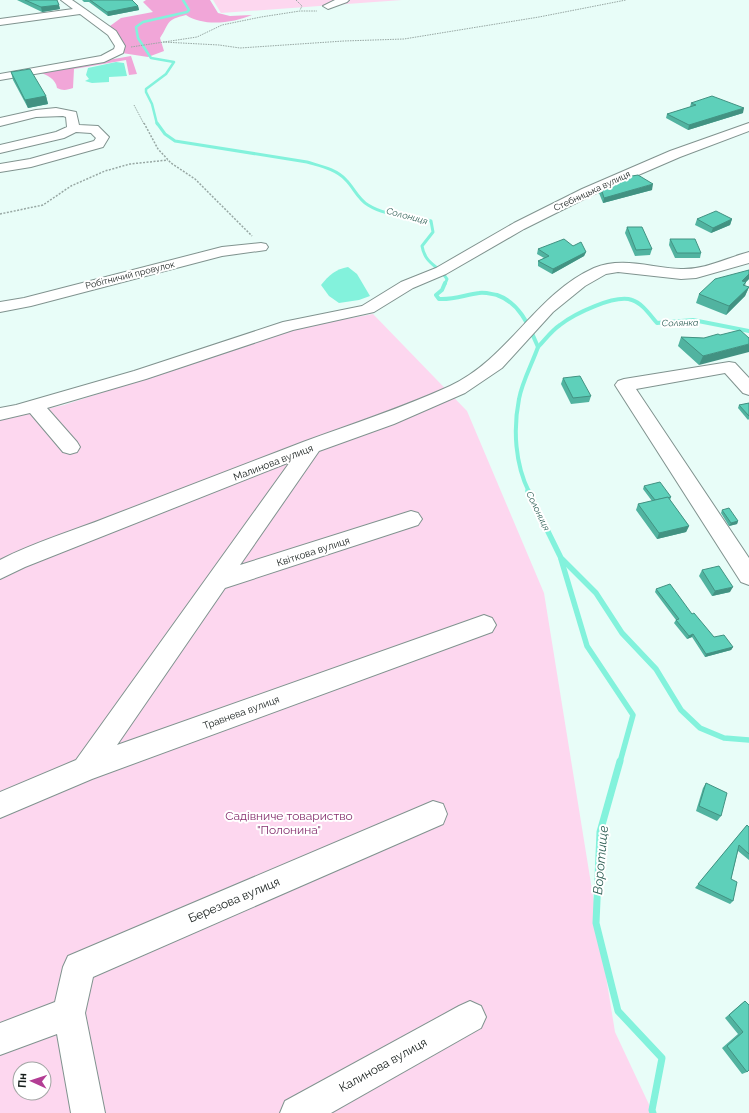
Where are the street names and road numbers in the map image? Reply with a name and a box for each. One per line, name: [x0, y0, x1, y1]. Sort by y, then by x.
street label: Стебницька вулиця: [552, 169, 632, 213]
street label: Робітничий провулок: [84, 259, 176, 291]
street label: Малинова вулиця: [232, 442, 315, 483]
street label: Квіткова вулиця: [275, 534, 351, 568]
street label: Травнева вулиця: [201, 694, 281, 731]
street label: Березова вулиця: [186, 874, 282, 926]
street label: Калинова вулиця: [337, 1035, 429, 1095]

